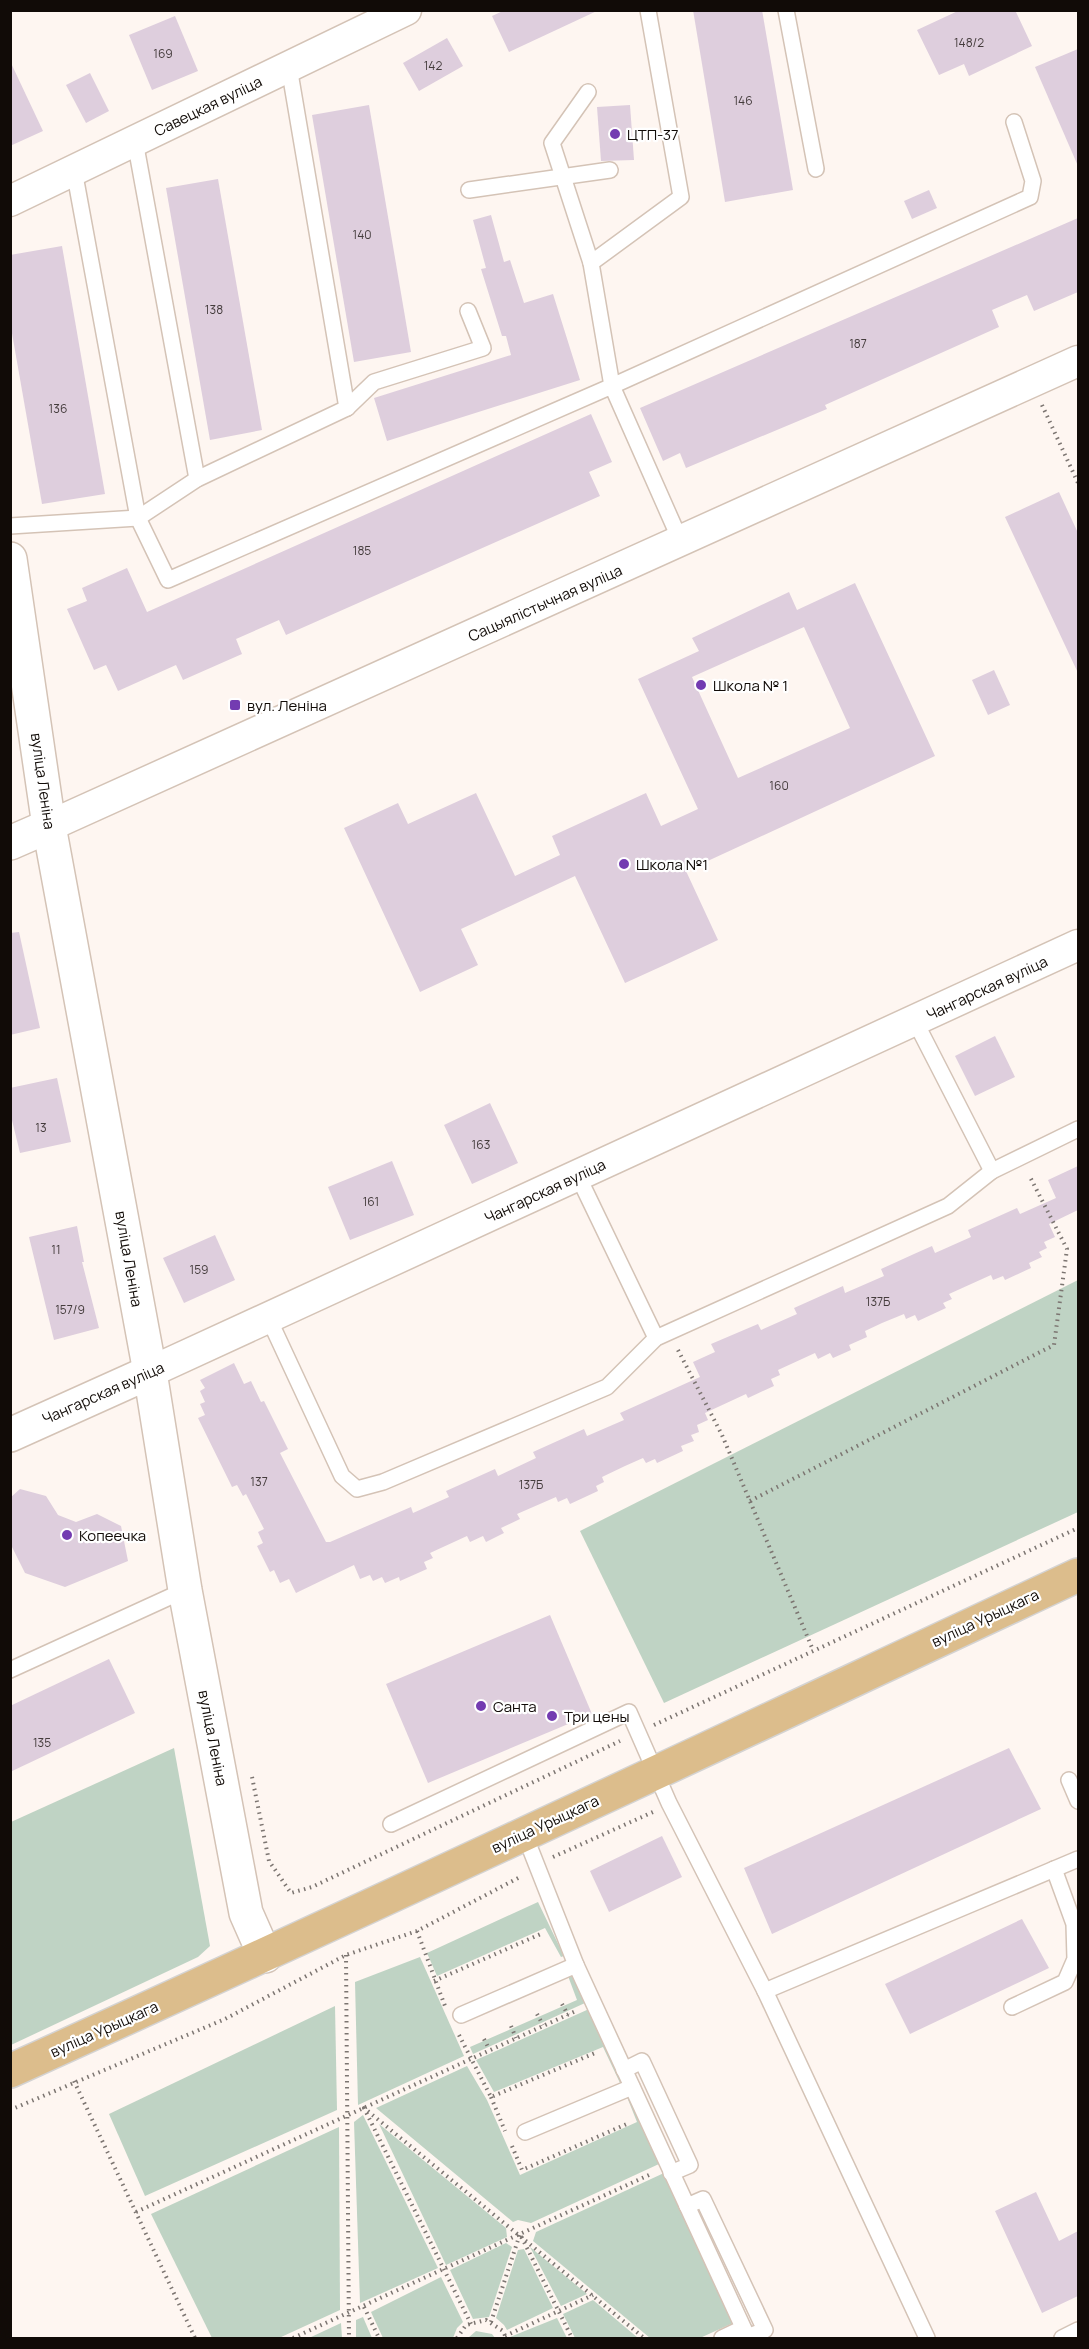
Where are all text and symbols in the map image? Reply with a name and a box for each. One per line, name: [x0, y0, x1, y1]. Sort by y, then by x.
house number: 148/2: [954, 34, 984, 51]
house number: 169: [153, 45, 173, 62]
house number: 142: [424, 57, 442, 74]
street label: Савецкая вуліца: [151, 71, 265, 141]
house number: 146: [733, 92, 753, 109]
place label: ЦТП-37: [627, 124, 679, 145]
marker: ЦТП-37: [608, 127, 622, 141]
house number: 140: [352, 226, 372, 243]
house number: 138: [205, 301, 223, 318]
house number: 187: [849, 335, 867, 352]
house number: 136: [49, 400, 67, 417]
house number: 185: [353, 542, 371, 559]
street label: Сацыялістычная вуліца: [465, 560, 625, 646]
place label: Школа № 1: [713, 675, 788, 696]
marker: Школа № 1: [694, 678, 708, 692]
place label: вул. Леніна: [247, 695, 327, 716]
marker: вул. Леніна: [228, 698, 242, 712]
street label: вуліца Леніна: [26, 731, 60, 831]
house number: 160: [769, 777, 789, 794]
place label: Школа №1: [636, 854, 708, 875]
marker: Школа №1: [617, 857, 631, 871]
street label: Чангарская вуліца: [923, 951, 1051, 1025]
house number: 13: [35, 1119, 47, 1136]
house number: 163: [472, 1136, 490, 1153]
street label: Чангарская вуліца: [481, 1154, 609, 1228]
house number: 161: [363, 1193, 379, 1210]
street label: вуліца Леніна: [110, 1209, 148, 1309]
house number: 11: [51, 1241, 61, 1258]
house number: 159: [189, 1261, 209, 1278]
house number: 137Б: [866, 1293, 890, 1310]
house number: 157/9: [55, 1301, 85, 1318]
street label: Чангарская вуліца: [39, 1357, 167, 1429]
house number: 137: [250, 1473, 268, 1490]
house number: 137Б: [519, 1476, 543, 1493]
place label: Копеечка: [79, 1525, 146, 1546]
marker: Копеечка: [60, 1528, 74, 1542]
street label: вуліца Урыцкага: [928, 1584, 1042, 1652]
street label: вуліца Леніна: [193, 1688, 233, 1788]
place label: Санта: [493, 1696, 537, 1717]
marker: Санта: [474, 1699, 488, 1713]
place label: Три цены: [564, 1706, 630, 1727]
marker: Три цены: [545, 1709, 559, 1723]
house number: 135: [33, 1734, 51, 1751]
street label: вуліца Урыцкага: [488, 1790, 602, 1858]
street label: вуліца Урыцкага: [47, 1996, 161, 2062]

